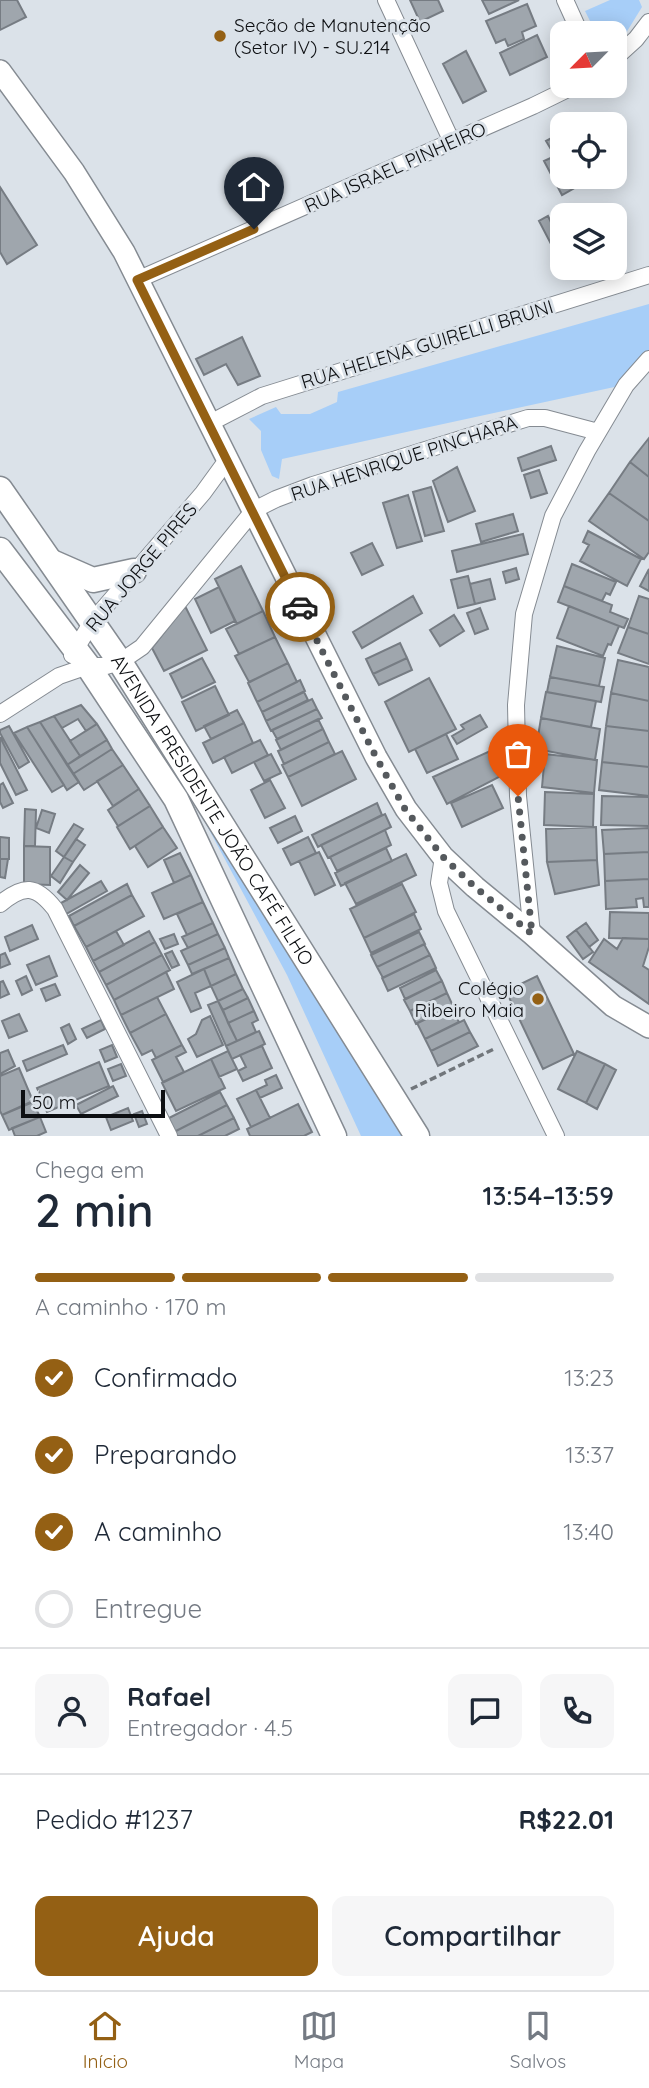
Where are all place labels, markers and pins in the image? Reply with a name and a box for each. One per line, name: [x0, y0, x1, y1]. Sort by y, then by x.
place label: Seção de Manutenção (Setor IV) - SU.214: [234, 13, 431, 59]
marker: Seção de Manutenção (Setor IV) - SU.214: [212, 28, 228, 44]
pin: [224, 157, 284, 229]
pin: [488, 724, 548, 796]
place label: Colégio Ribeiro Maia: [415, 976, 524, 1022]
marker: Colégio Ribeiro Maia: [530, 991, 546, 1007]

